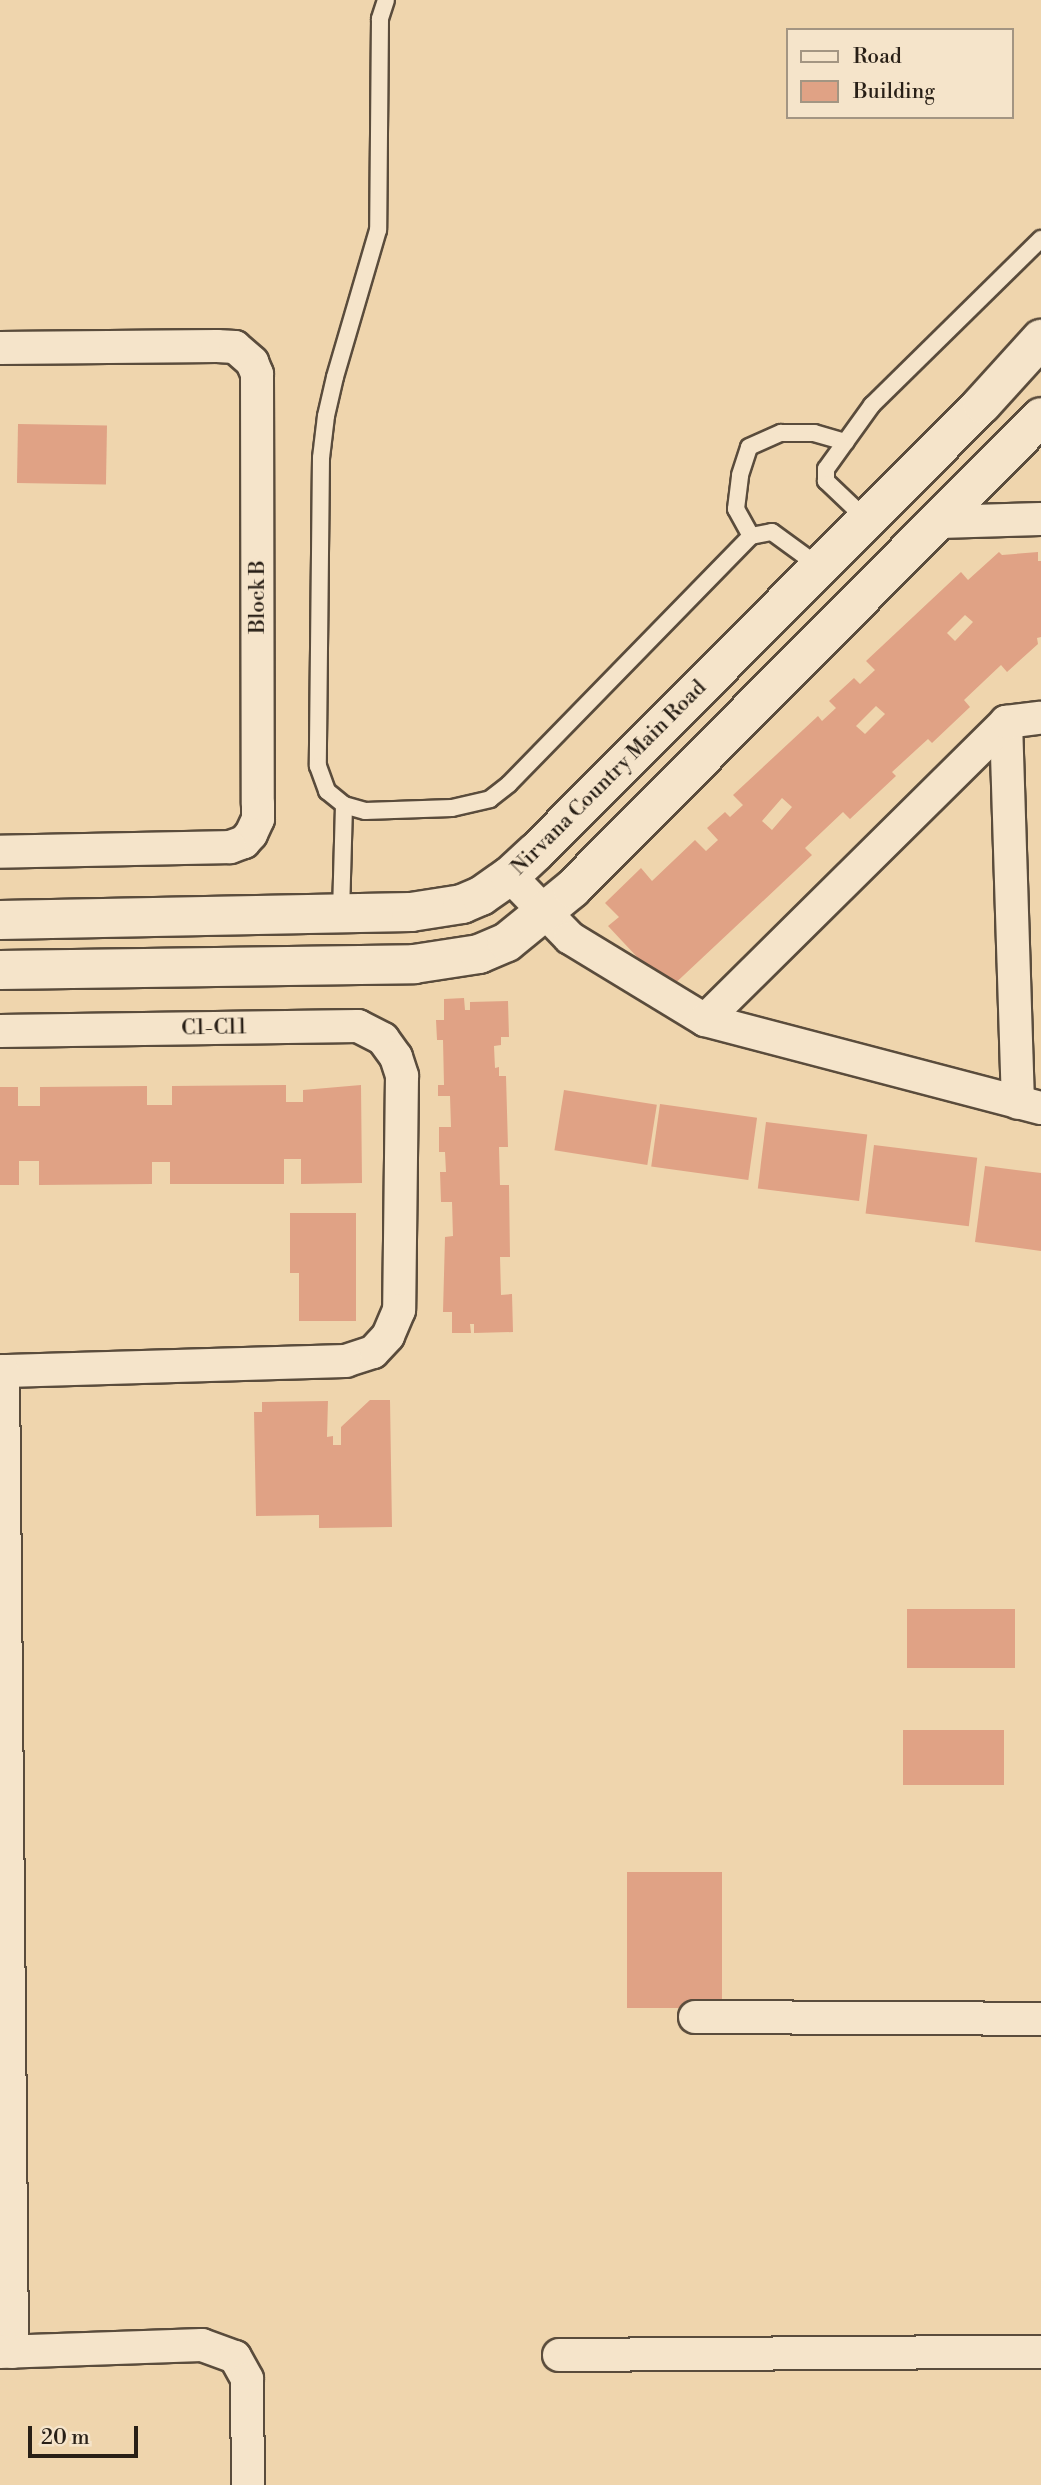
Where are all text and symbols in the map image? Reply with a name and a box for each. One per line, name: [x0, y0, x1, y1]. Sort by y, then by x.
legend: [786, 28, 1013, 119]
text: Road: [853, 44, 902, 70]
text: Building: [853, 79, 935, 105]
street label: Block B: [245, 560, 271, 634]
street label: Nirvana Country Main Road: [506, 675, 712, 881]
street label: C1-C11: [181, 1015, 247, 1041]
scale bar: [32, 2412, 142, 2456]
text: 20 m: [41, 2425, 90, 2451]

